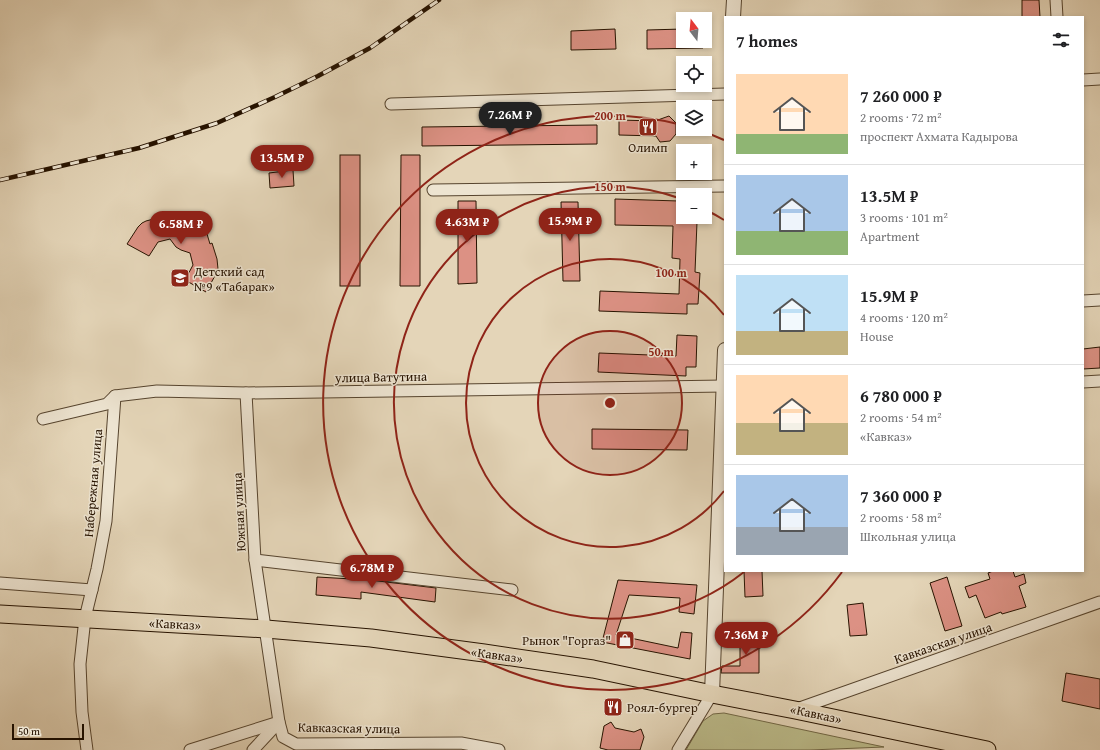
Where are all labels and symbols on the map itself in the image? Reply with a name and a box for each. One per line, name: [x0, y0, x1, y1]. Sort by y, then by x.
north arrow: [676, 12, 712, 48]
pin: 7.26M ₽: [473, 102, 547, 136]
text: 200 m: [594, 107, 627, 124]
restaurant icon: Олимп: [637, 116, 659, 138]
place label: Олимп: [628, 138, 668, 157]
pin: 13.5M ₽: [245, 145, 319, 179]
text: 150 m: [594, 178, 627, 195]
pin: 15.9M ₽: [533, 208, 607, 242]
pin: 4.63M ₽: [430, 209, 504, 243]
pin: 6.58M ₽: [144, 211, 218, 245]
place label: Детский сад №9 «Табарак»: [193, 262, 275, 296]
text: 100 m: [655, 264, 688, 281]
school or university icon: Детский сад №9 «Табарак»: [169, 267, 191, 289]
text: 50 m: [648, 343, 674, 360]
street label: улица Ватутина: [334, 367, 428, 387]
centre of rings: [603, 396, 617, 410]
street label: Набережная улица: [79, 427, 107, 538]
street label: Южная улица: [227, 471, 251, 552]
pin: 6.78M ₽: [335, 555, 409, 589]
street label: «Кавказ»: [149, 613, 201, 635]
street label: Кавказская улица: [891, 617, 995, 669]
pin: 7.36M ₽: [709, 622, 783, 656]
shop icon: Рынок "Горгаз": [614, 629, 636, 651]
place label: Рынок "Горгаз": [522, 631, 611, 650]
street label: «Кавказ»: [470, 642, 524, 668]
restaurant icon: Роял-бургер: [602, 696, 624, 718]
place label: Роял-бургер: [627, 698, 698, 717]
street label: «Кавказ»: [789, 699, 843, 729]
street label: Кавказская улица: [298, 718, 401, 738]
scale bar: [12, 722, 84, 741]

